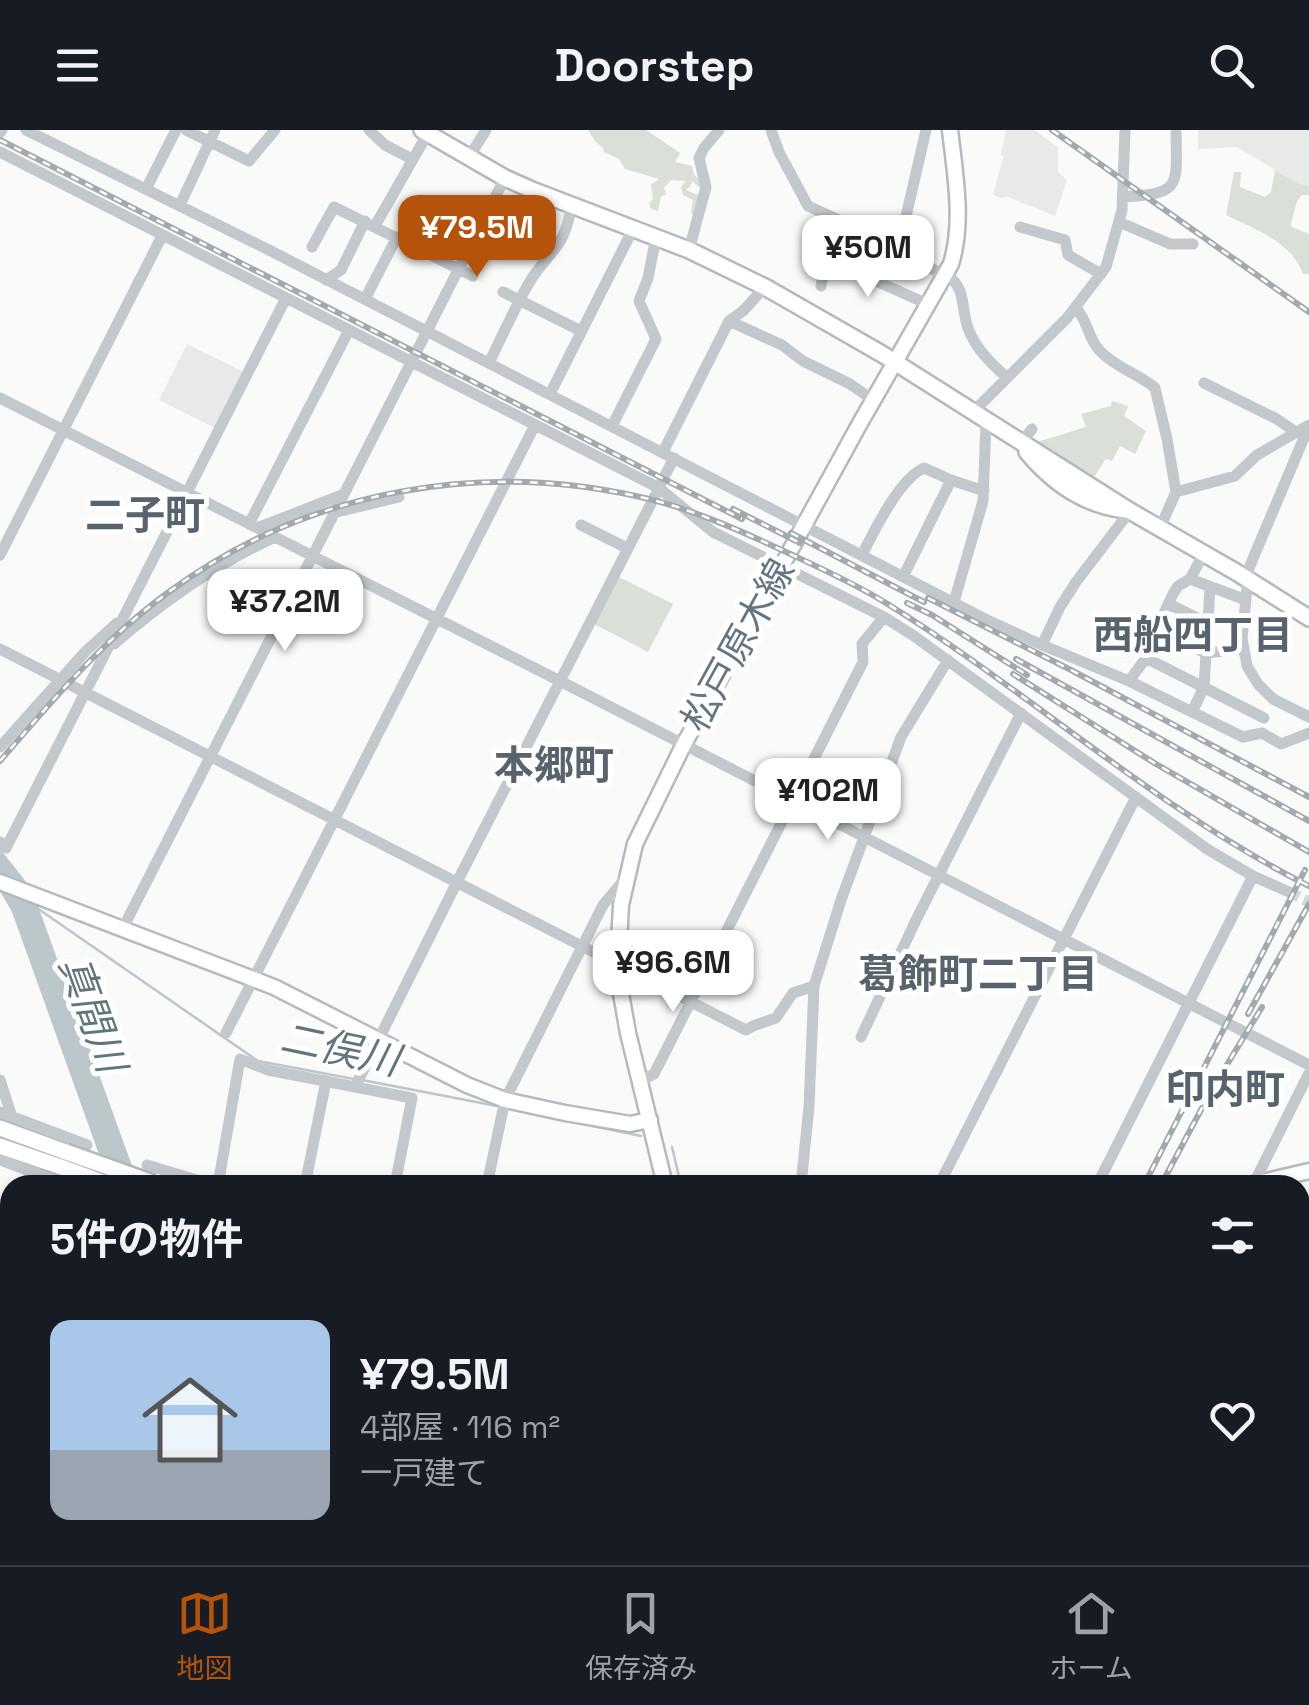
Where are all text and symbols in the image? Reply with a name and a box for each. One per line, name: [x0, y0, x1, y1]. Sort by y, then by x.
text: Doorstep: [555, 37, 754, 94]
icon: menu: [50, 38, 105, 93]
icon: search: [1204, 38, 1259, 93]
pin: ¥79.5M: [396, 195, 558, 280]
text: ¥79.5M: [420, 207, 534, 247]
pin: ¥50M: [809, 215, 927, 300]
text: ¥50M: [824, 227, 912, 267]
district label: 二子町: [85, 490, 205, 541]
street label: 松戸原木線: [671, 550, 805, 740]
pin: ¥37.2M: [204, 569, 366, 654]
text: ¥37.2M: [229, 581, 341, 621]
district label: 西船四丁目: [1093, 610, 1293, 661]
district label: 本郷町: [494, 740, 614, 791]
pin: ¥102M: [758, 758, 898, 843]
text: ¥102M: [777, 770, 879, 810]
pin: ¥96.6M: [592, 930, 754, 1015]
text: ¥96.6M: [615, 942, 731, 982]
water label: 真間川: [48, 949, 138, 1083]
district label: 葛飾町二丁目: [858, 949, 1098, 1000]
water label: 二俣川: [276, 1012, 408, 1088]
district label: 印内町: [1165, 1064, 1285, 1115]
icon: filters: [1205, 1208, 1260, 1263]
text: 5件の物件: [50, 1213, 243, 1266]
text: ¥79.5M: [360, 1348, 510, 1401]
icon: home: [130, 1360, 250, 1480]
icon: heart: [1205, 1393, 1260, 1448]
text: 4部屋 · 116 m²: [360, 1407, 560, 1447]
text: 一戸建て: [360, 1453, 488, 1493]
tab: 地図: [176, 1586, 232, 1686]
tab: 保存済み: [585, 1586, 697, 1686]
tab: ホーム: [1050, 1586, 1133, 1686]

